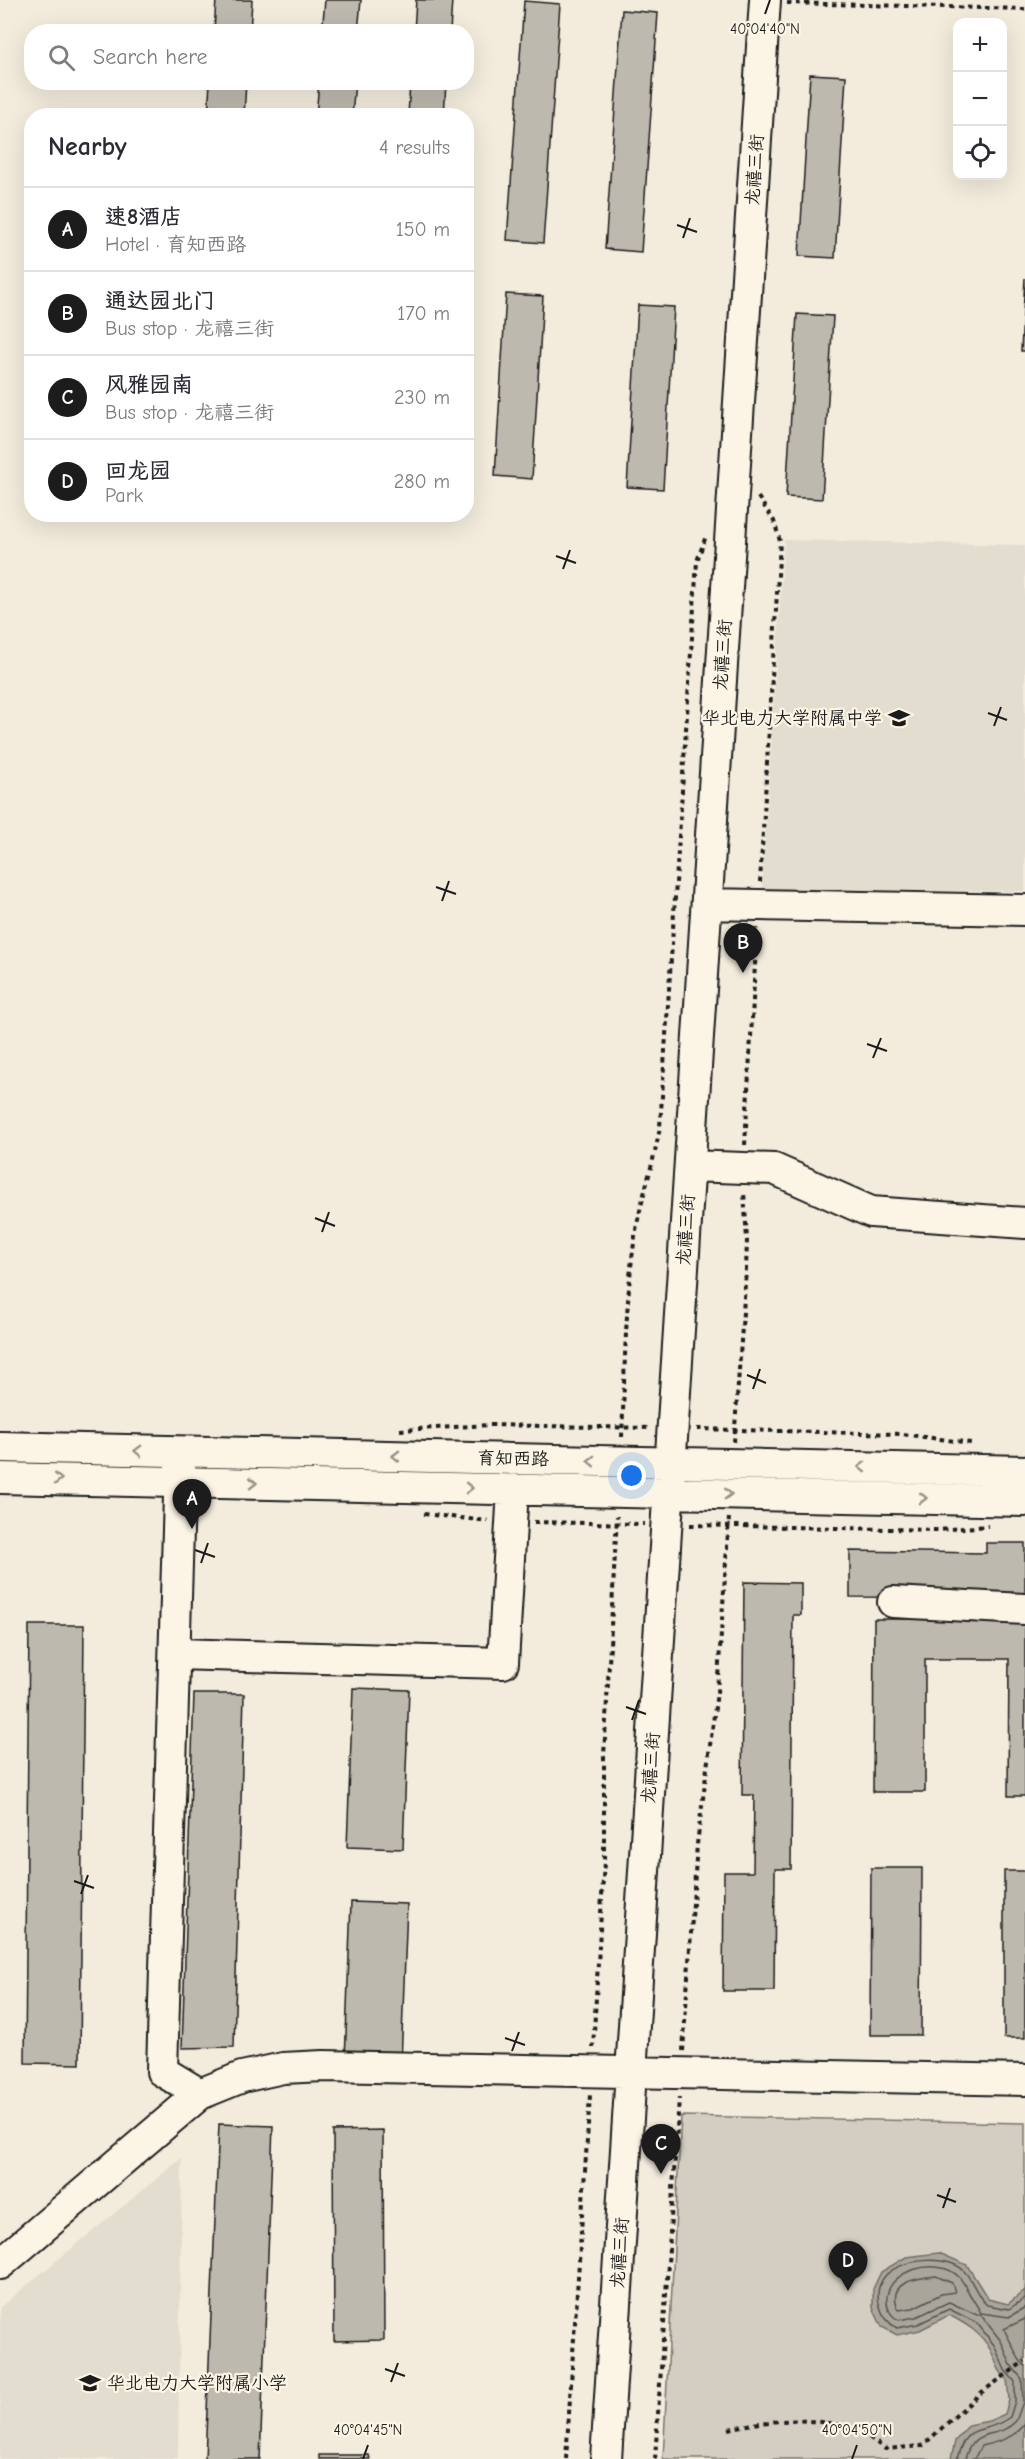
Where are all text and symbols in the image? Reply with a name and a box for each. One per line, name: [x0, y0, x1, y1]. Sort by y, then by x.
map controls: [953, 18, 1007, 180]
button: +: [953, 18, 1007, 72]
text: 40°04'40"N: [730, 20, 800, 38]
search box: [24, 24, 474, 90]
icon: search: [45, 41, 78, 74]
text: Search here: [93, 44, 208, 70]
button: −: [953, 72, 1007, 126]
button: locate: [953, 126, 1007, 180]
text: Nearby: [48, 132, 127, 162]
street label: 龙禧三街: [742, 133, 768, 207]
text: 4 results: [379, 136, 450, 159]
text: 速8酒店: [105, 204, 182, 230]
text: A: [62, 218, 73, 241]
text: 150 m: [396, 218, 450, 241]
text: Hotel · 育知西路: [105, 233, 246, 256]
text: 通达园北门: [105, 288, 215, 314]
text: B: [61, 302, 74, 325]
text: 170 m: [397, 302, 450, 325]
text: Bus stop · 龙禧三街: [105, 317, 274, 340]
text: 风雅园南: [105, 372, 193, 398]
text: C: [61, 386, 74, 409]
text: 230 m: [394, 386, 450, 409]
text: Bus stop · 龙禧三街: [105, 401, 274, 424]
text: 回龙园: [105, 458, 171, 484]
text: D: [61, 470, 74, 493]
text: 280 m: [394, 470, 450, 493]
text: Park: [105, 484, 143, 507]
street label: 龙禧三街: [710, 618, 736, 692]
school or university icon: 华北电力大学附属中学: [887, 706, 911, 730]
place label: 华北电力大学附属中学: [702, 708, 882, 729]
pin: B: [724, 924, 762, 973]
street label: 龙禧三街: [673, 1193, 699, 1267]
one-way arrow: [134, 1444, 143, 1457]
street label: 育知西路: [477, 1448, 549, 1470]
one-way arrow: [392, 1450, 401, 1463]
one-way arrow: [587, 1455, 596, 1467]
your location: [617, 1461, 646, 1490]
one-way arrow: [857, 1461, 866, 1473]
one-way arrow: [54, 1473, 63, 1485]
one-way arrow: [249, 1477, 258, 1489]
pin: A: [172, 1480, 212, 1529]
one-way arrow: [465, 1482, 474, 1494]
one-way arrow: [723, 1488, 732, 1500]
one-way arrow: [918, 1492, 927, 1505]
street label: 龙禧三街: [638, 1731, 664, 1805]
pin: C: [642, 2124, 680, 2174]
street label: 龙禧三街: [607, 2216, 633, 2290]
pin: D: [828, 2242, 868, 2291]
school or university icon: 华北电力大学附属小学: [78, 2371, 102, 2395]
place label: 华北电力大学附属小学: [107, 2373, 287, 2394]
text: 40°04'45"N: [334, 2421, 402, 2439]
text: 40°04'50"N: [822, 2421, 892, 2439]

